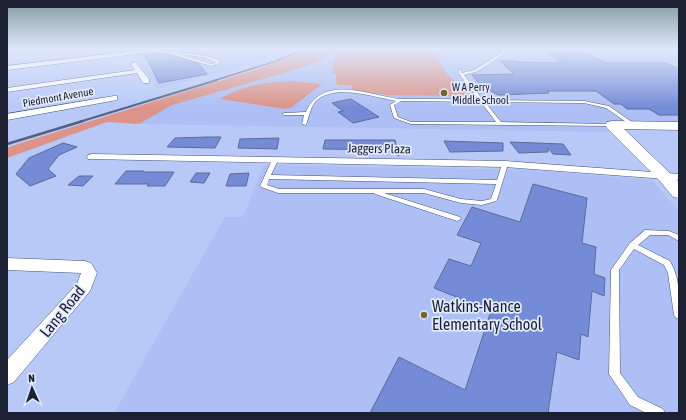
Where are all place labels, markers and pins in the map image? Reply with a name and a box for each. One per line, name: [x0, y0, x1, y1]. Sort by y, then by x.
place label: W A Perry Middle School: [452, 81, 509, 106]
marker: W A Perry Middle School: [439, 88, 449, 98]
place label: Watkins-Nance Elementary School: [432, 297, 543, 334]
marker: Watkins-Nance Elementary School: [419, 310, 429, 320]

